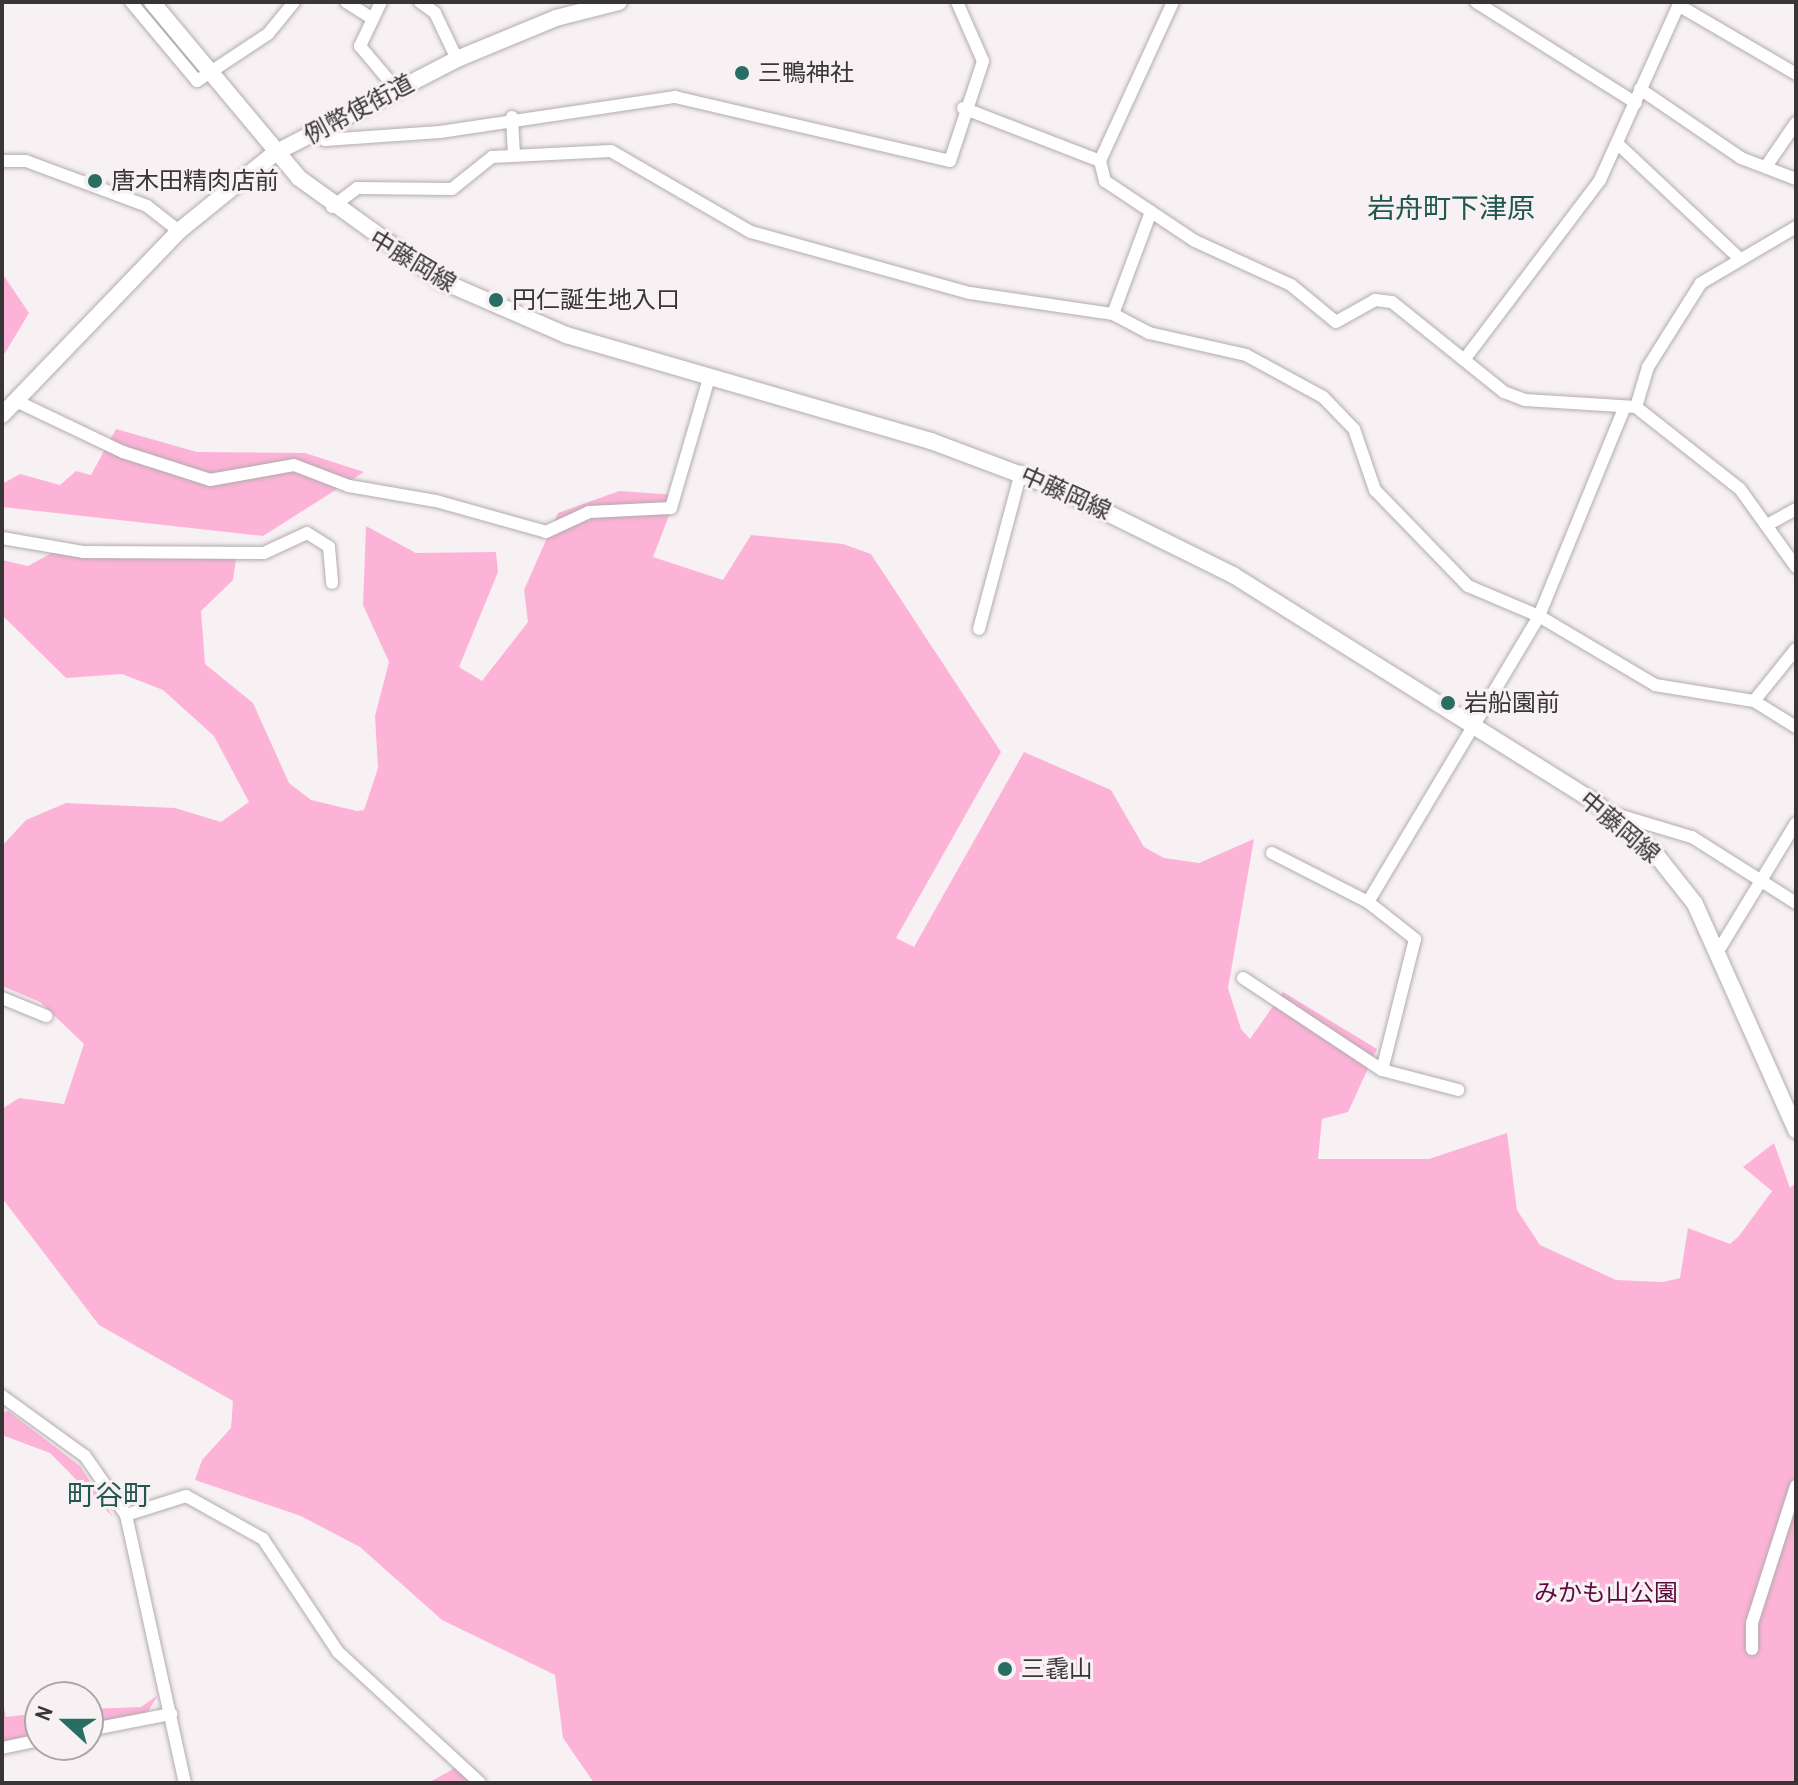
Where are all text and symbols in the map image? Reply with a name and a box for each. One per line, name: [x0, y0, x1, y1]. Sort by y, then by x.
place label: 三鴨神社: [758, 59, 854, 87]
marker: 三鴨神社: [733, 64, 751, 82]
street label: 例幣使街道: [299, 68, 419, 150]
place label: 唐木田精肉店前: [111, 167, 279, 195]
marker: 唐木田精肉店前: [86, 172, 104, 190]
district label: 岩舟町下津原: [1367, 191, 1535, 225]
street label: 中藤岡線: [364, 224, 462, 298]
place label: 円仁誕生地入口: [512, 286, 680, 314]
marker: 円仁誕生地入口: [487, 291, 505, 309]
street label: 中藤岡線: [1016, 460, 1116, 526]
place label: 岩船園前: [1464, 689, 1560, 717]
marker: 岩船園前: [1439, 694, 1457, 712]
street label: 中藤岡線: [1574, 785, 1666, 869]
district label: 町谷町: [67, 1478, 151, 1512]
park label: みかも山公園: [1534, 1579, 1678, 1607]
place label: 三毳山: [1021, 1655, 1093, 1683]
marker: 三毳山: [996, 1660, 1014, 1678]
north arrow: [24, 1681, 104, 1761]
text: N: [27, 1702, 60, 1725]

